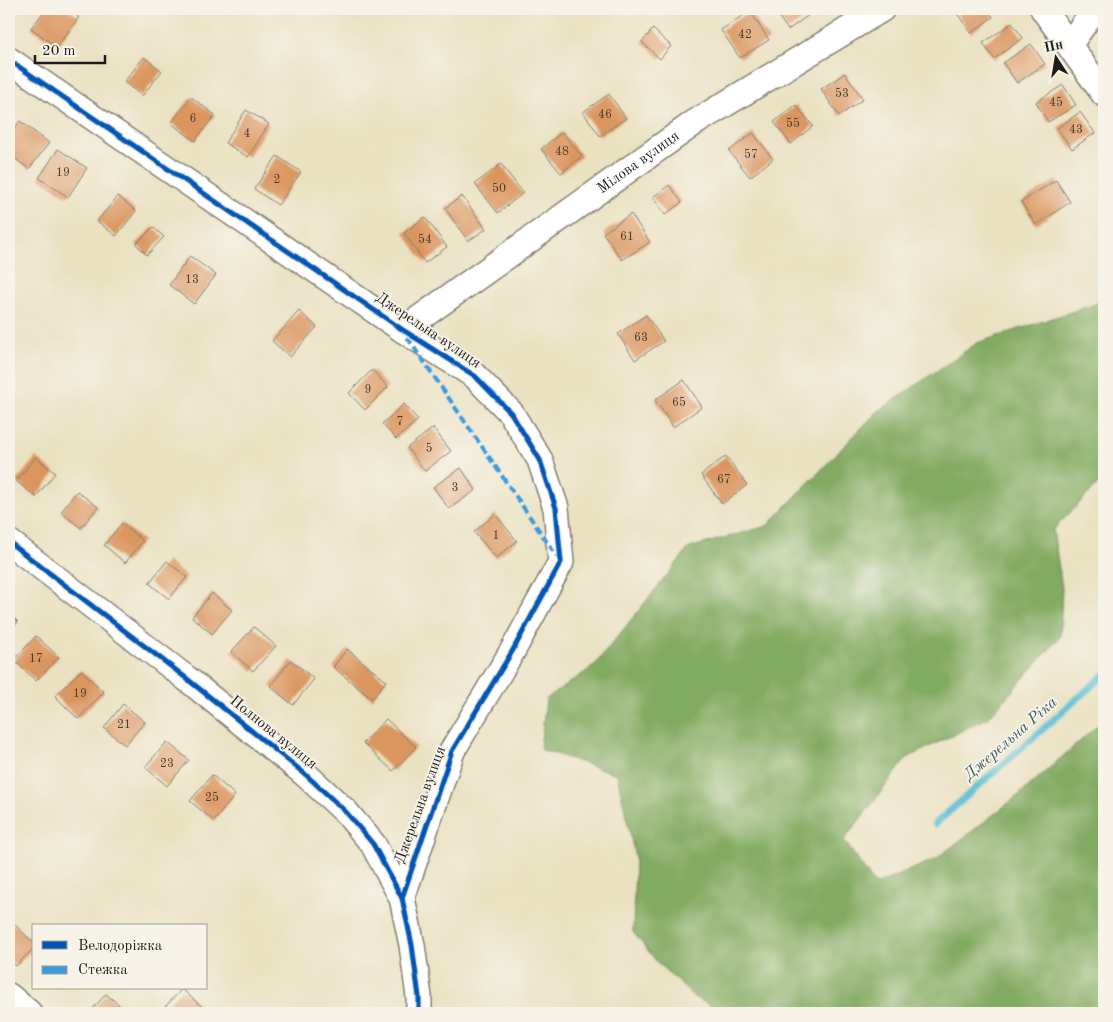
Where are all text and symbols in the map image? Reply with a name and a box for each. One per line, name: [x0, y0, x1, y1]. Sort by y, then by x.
house number: 42: [738, 29, 752, 41]
scale bar: [35, 32, 105, 64]
north arrow: [1030, 32, 1080, 82]
text: Пн: [1043, 37, 1064, 55]
text: 20 m: [42, 44, 76, 59]
house number: 53: [835, 87, 849, 100]
house number: 45: [1049, 96, 1063, 109]
house number: 46: [598, 109, 612, 121]
house number: 6: [190, 113, 197, 125]
house number: 55: [786, 117, 800, 130]
house number: 43: [1069, 124, 1083, 136]
house number: 4: [244, 128, 251, 140]
street label: Мілова вулиця: [595, 128, 682, 197]
house number: 48: [555, 146, 569, 158]
house number: 57: [744, 148, 758, 161]
house number: 19: [56, 167, 70, 179]
house number: 2: [274, 174, 280, 186]
house number: 50: [492, 182, 506, 195]
house number: 61: [620, 231, 634, 243]
house number: 54: [418, 233, 432, 246]
house number: 13: [185, 274, 199, 286]
street label: Джерельна вулиця: [373, 290, 483, 372]
house number: 63: [634, 332, 648, 344]
house number: 9: [365, 384, 371, 396]
house number: 65: [672, 396, 686, 409]
house number: 7: [397, 416, 403, 428]
house number: 5: [426, 442, 433, 455]
house number: 67: [717, 474, 731, 486]
house number: 3: [452, 482, 458, 494]
house number: 1: [493, 530, 499, 542]
house number: 17: [29, 653, 43, 665]
house number: 19: [73, 688, 87, 700]
street label: Полнова вулиця: [227, 693, 320, 773]
water label: Джерельна Ріка: [960, 694, 1061, 785]
house number: 21: [117, 719, 131, 731]
street label: Джерельна вулиця: [393, 744, 449, 865]
house number: 23: [160, 758, 174, 770]
house number: 25: [205, 791, 219, 804]
legend: [32, 924, 208, 990]
text: Велодоріжка: [78, 939, 163, 954]
text: Стежка: [78, 963, 128, 978]

